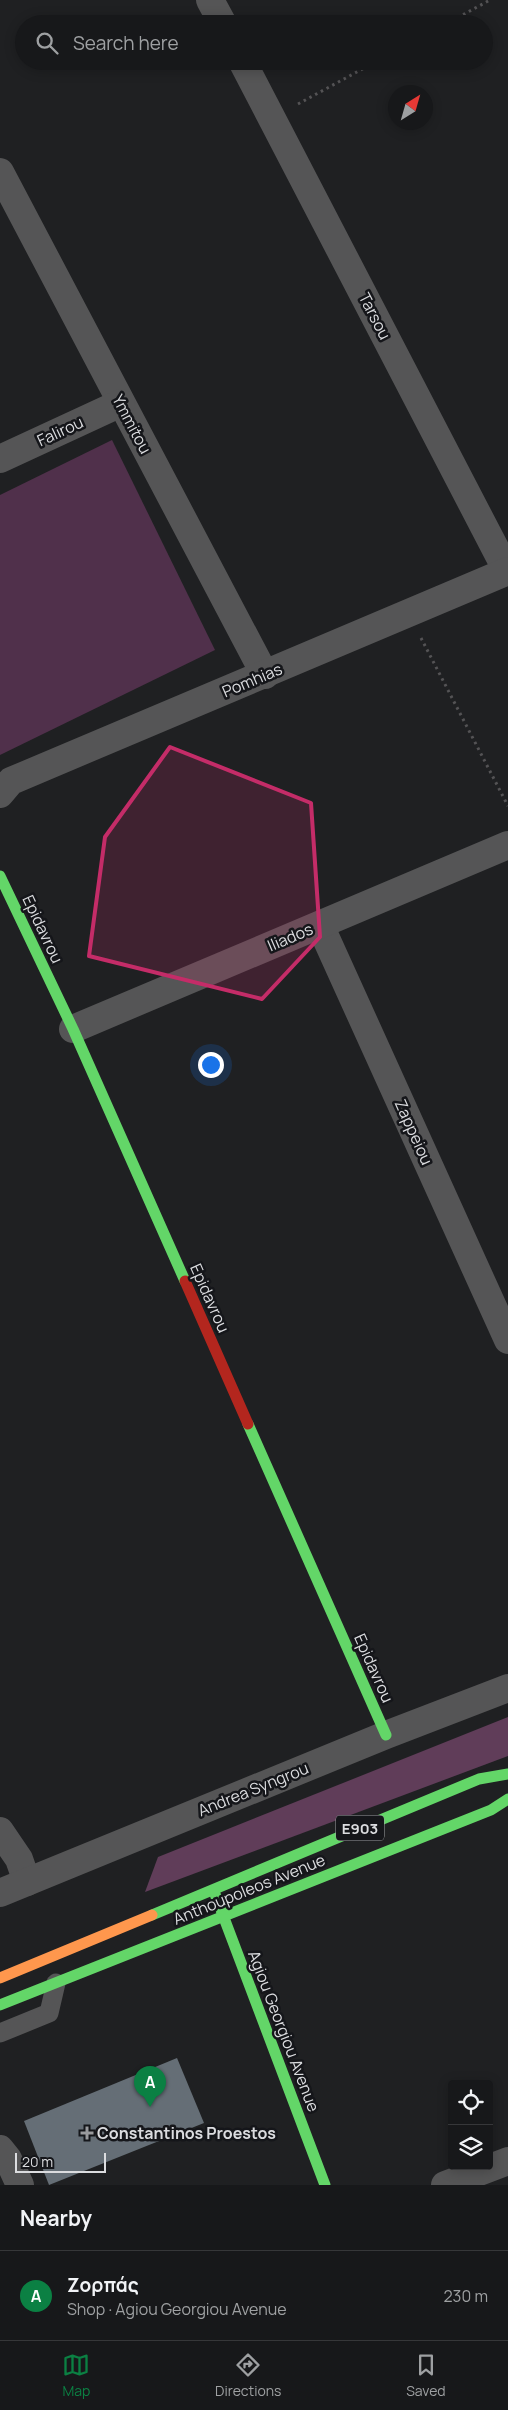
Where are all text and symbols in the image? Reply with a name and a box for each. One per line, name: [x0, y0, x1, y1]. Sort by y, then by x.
search box: [15, 15, 493, 70]
icon: search: [33, 29, 61, 57]
text: Search here: [73, 30, 179, 56]
north arrow: [388, 85, 433, 130]
street label: Tarsou: [354, 289, 396, 343]
street label: Ymmitou: [107, 391, 157, 457]
street label: Falirou: [33, 411, 87, 451]
street label: Pomhias: [219, 658, 285, 702]
street label: Epidavrou: [18, 891, 68, 967]
street label: Iliados: [264, 918, 316, 956]
your location: [198, 1052, 224, 1078]
street label: Zappeiou: [390, 1096, 438, 1168]
street label: Epidavrou: [185, 1260, 235, 1336]
street label: Epidavrou: [349, 1630, 399, 1706]
street label: Andrea Syngrou: [194, 1757, 312, 1821]
road number: E903: [336, 1816, 384, 1840]
street label: Anthoupoleos Avenue: [170, 1848, 328, 1930]
street label: Agiou Georgiou Avenue: [243, 1947, 325, 2115]
pin: A: [134, 2066, 166, 2107]
map controls: [448, 2080, 493, 2170]
button: locate: [448, 2080, 493, 2125]
place label: Constantinos Proestos: [97, 2122, 276, 2144]
button: layers: [448, 2125, 493, 2170]
marker: Constantinos Proestos: [81, 2127, 93, 2139]
scale bar: [15, 2150, 106, 2173]
text: 20 m: [22, 2152, 53, 2171]
text: Nearby: [20, 2204, 92, 2232]
text: Ζορπάς: [67, 2272, 139, 2298]
text: A: [31, 2285, 41, 2307]
text: 230 m: [444, 2285, 488, 2307]
text: Shop · Agiou Georgiou Avenue: [67, 2298, 287, 2320]
tab: Map: [62, 2351, 90, 2400]
tab: Directions: [215, 2351, 281, 2400]
tab: Saved: [406, 2351, 446, 2400]

